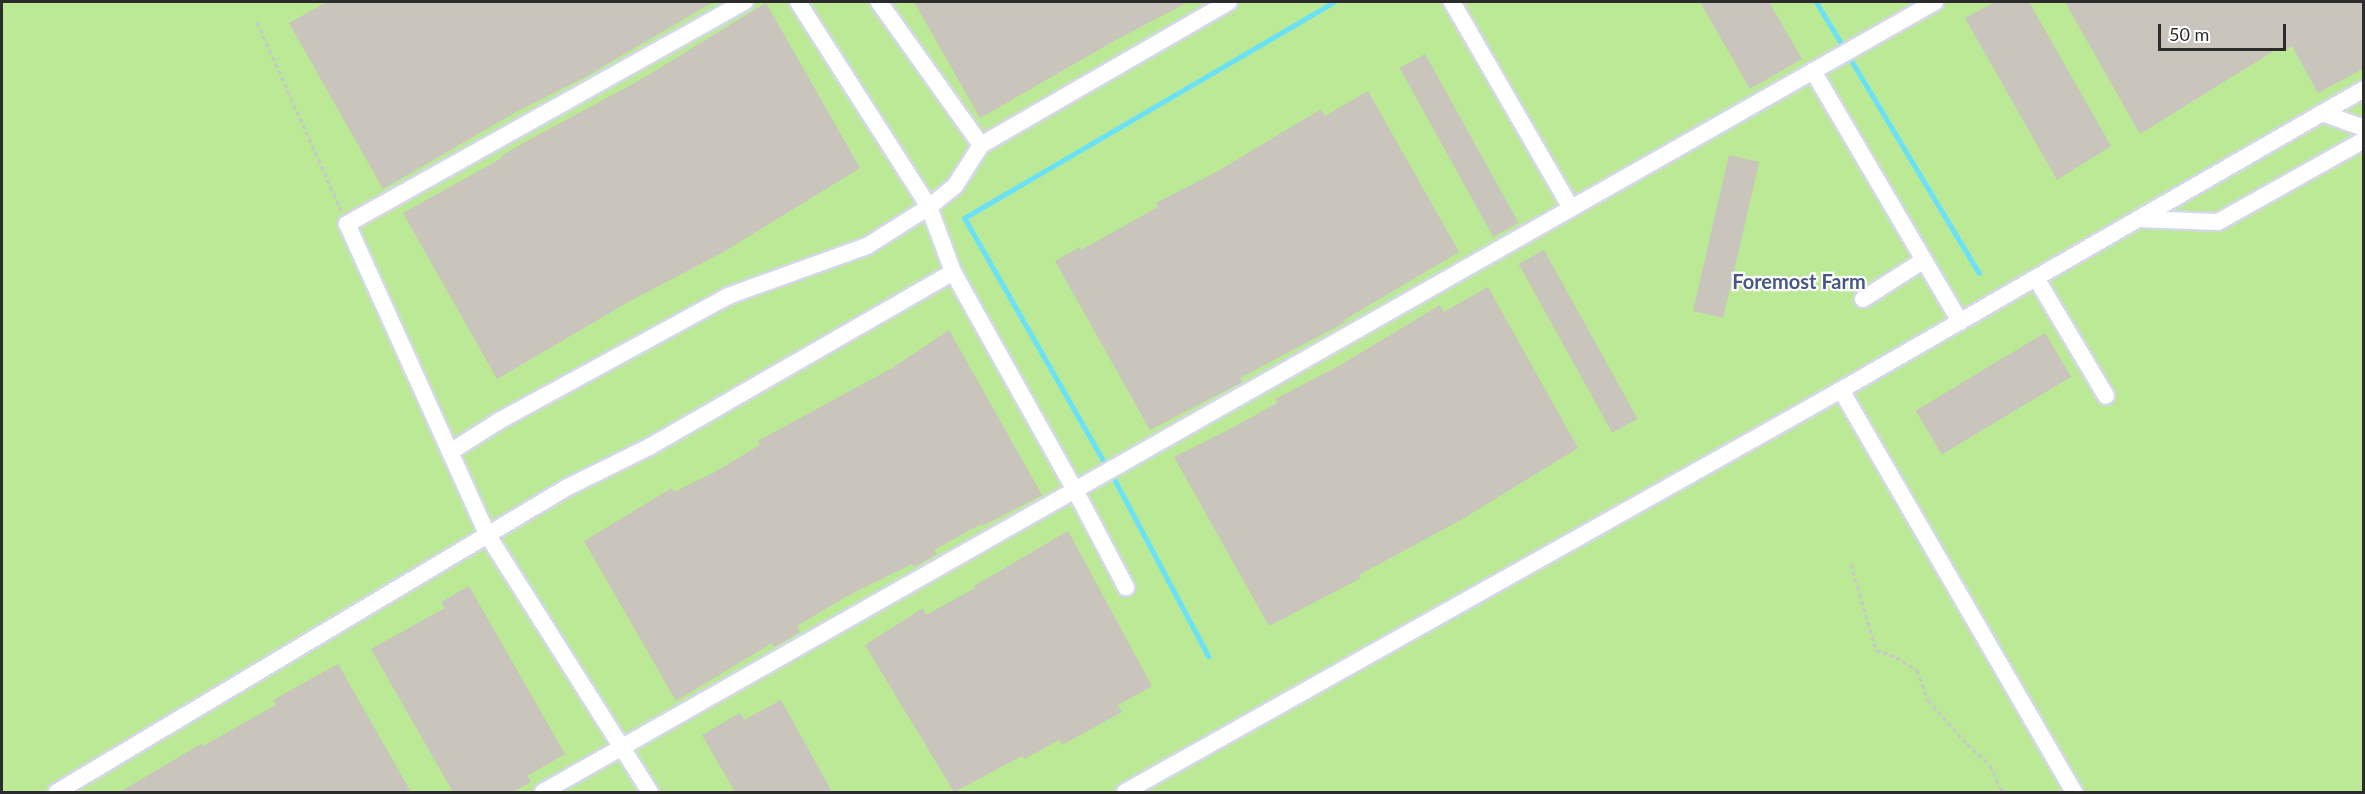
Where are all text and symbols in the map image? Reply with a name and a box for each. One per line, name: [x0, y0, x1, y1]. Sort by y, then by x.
scale bar: [2161, 12, 2288, 50]
text: 50 m: [2169, 23, 2209, 45]
district label: Foremost Farm: [1732, 269, 1866, 293]

